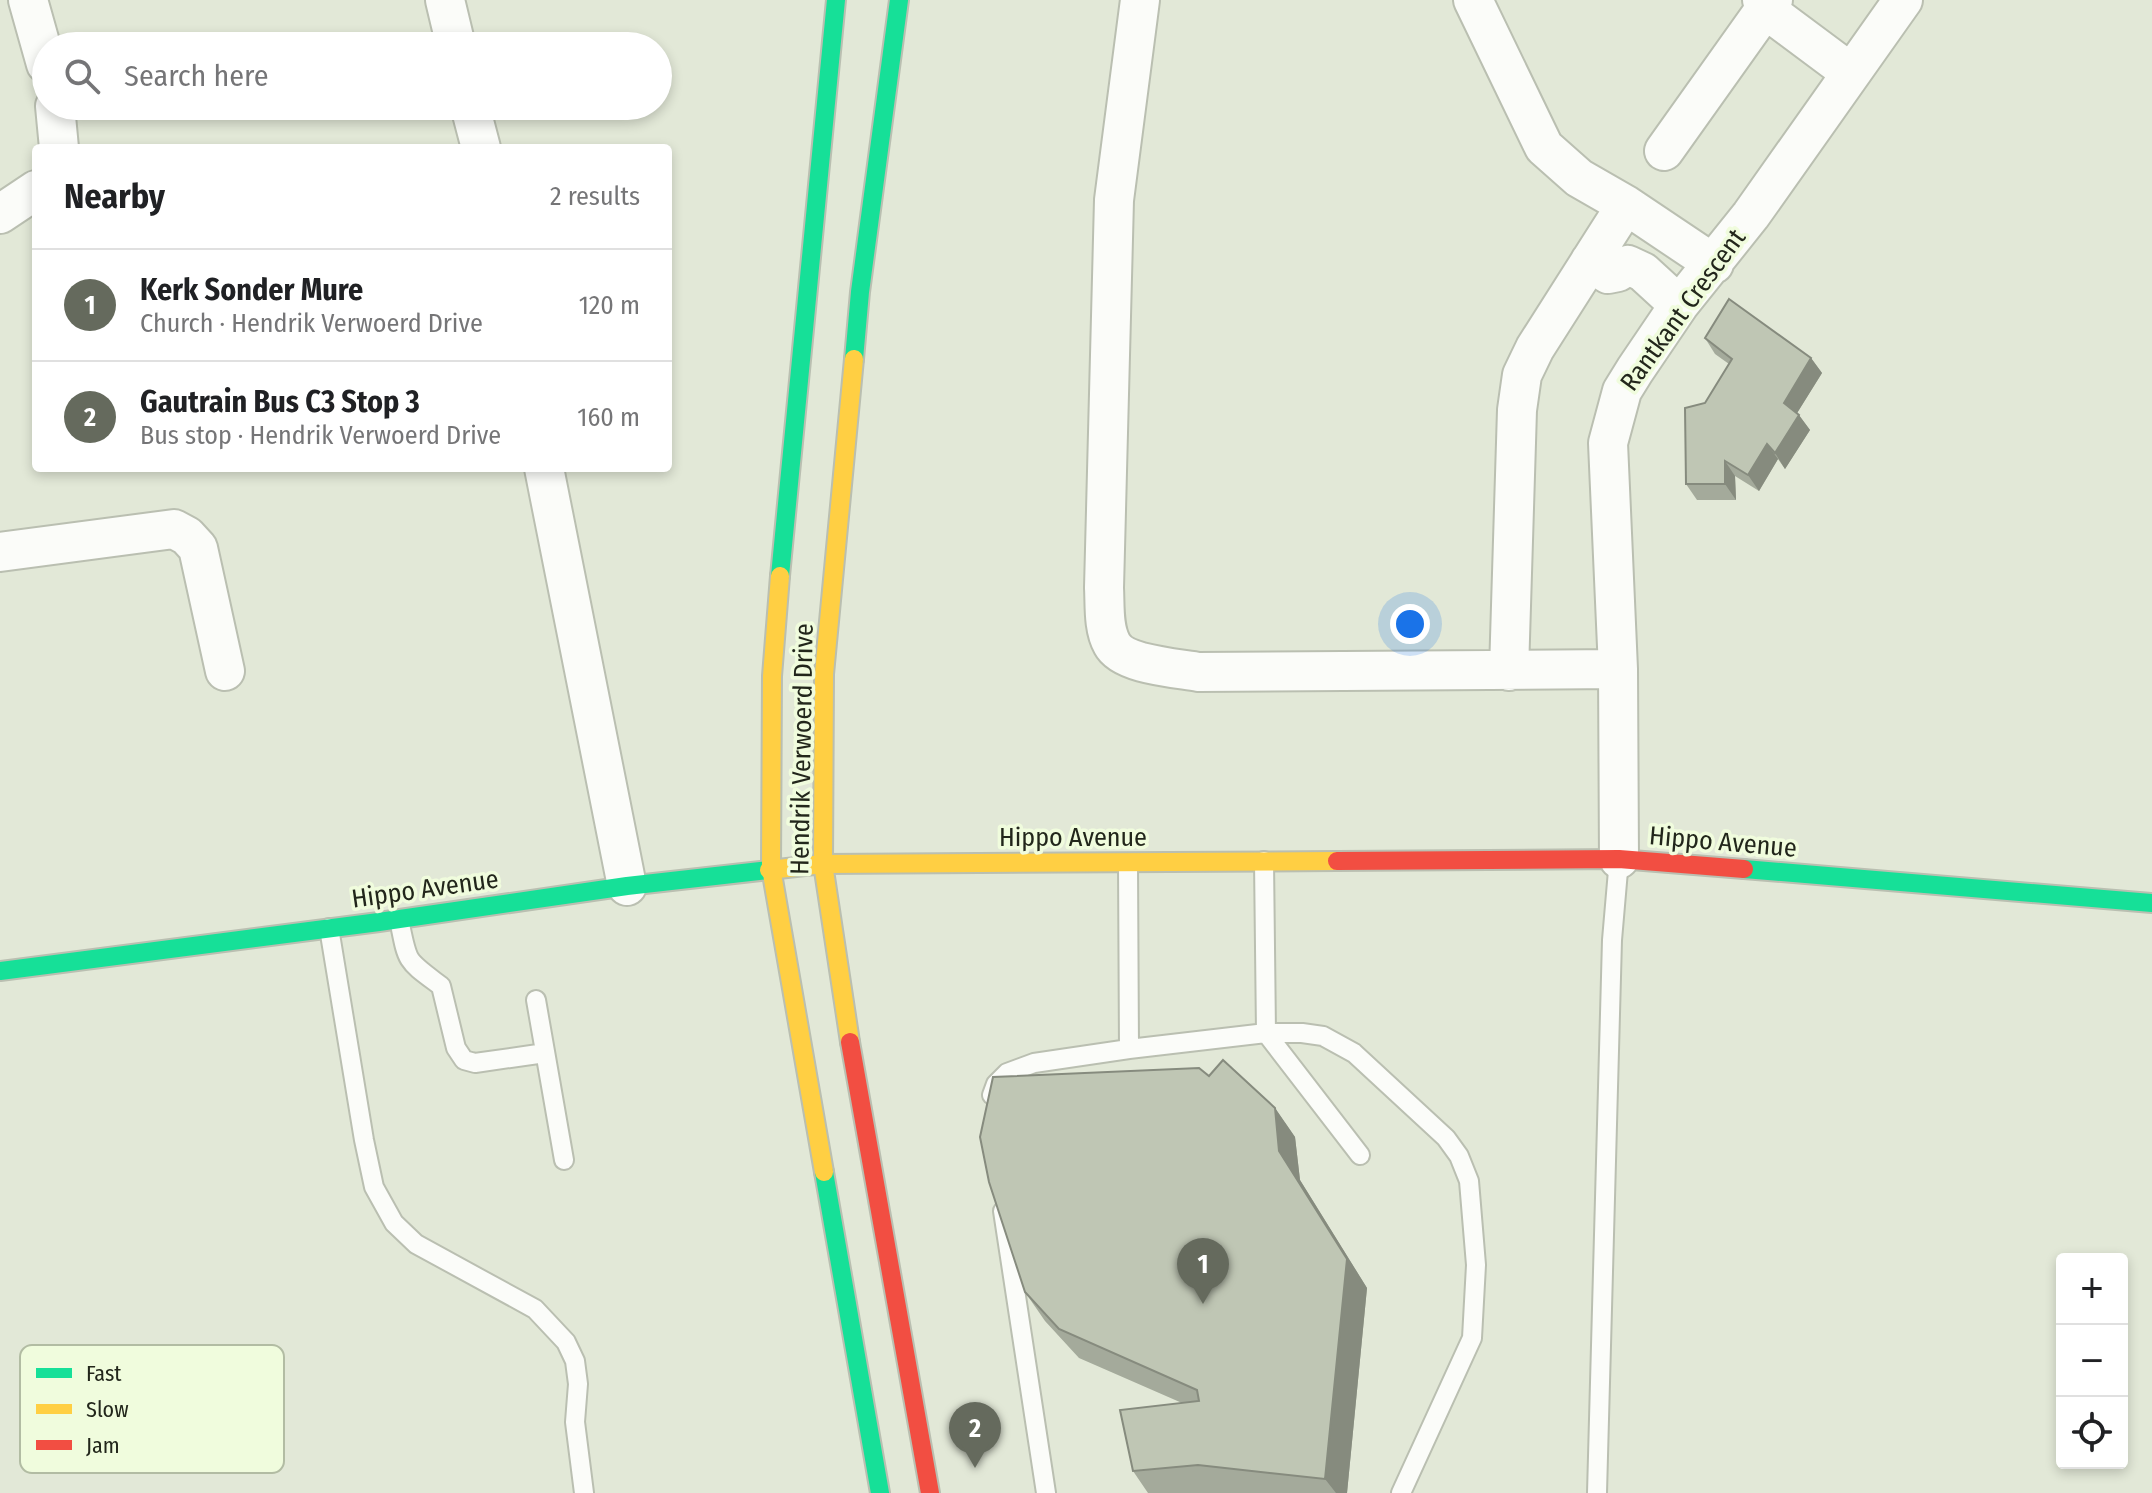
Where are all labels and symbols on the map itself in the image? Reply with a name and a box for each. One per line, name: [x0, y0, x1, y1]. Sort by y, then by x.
street label: Rantkant Crescent: [1614, 223, 1752, 397]
your location: [1390, 604, 1430, 644]
street label: Hendrik Verwoerd Drive: [784, 623, 820, 875]
street label: Hippo Avenue: [1648, 820, 1798, 864]
street label: Hippo Avenue: [999, 822, 1147, 853]
street label: Hippo Avenue: [350, 863, 500, 915]
pin: 1: [1177, 1238, 1229, 1304]
legend: [20, 1345, 284, 1473]
text: Fast: [86, 1360, 122, 1387]
text: Slow: [86, 1396, 129, 1423]
pin: 2: [949, 1402, 1001, 1468]
text: Jam: [86, 1432, 120, 1459]

